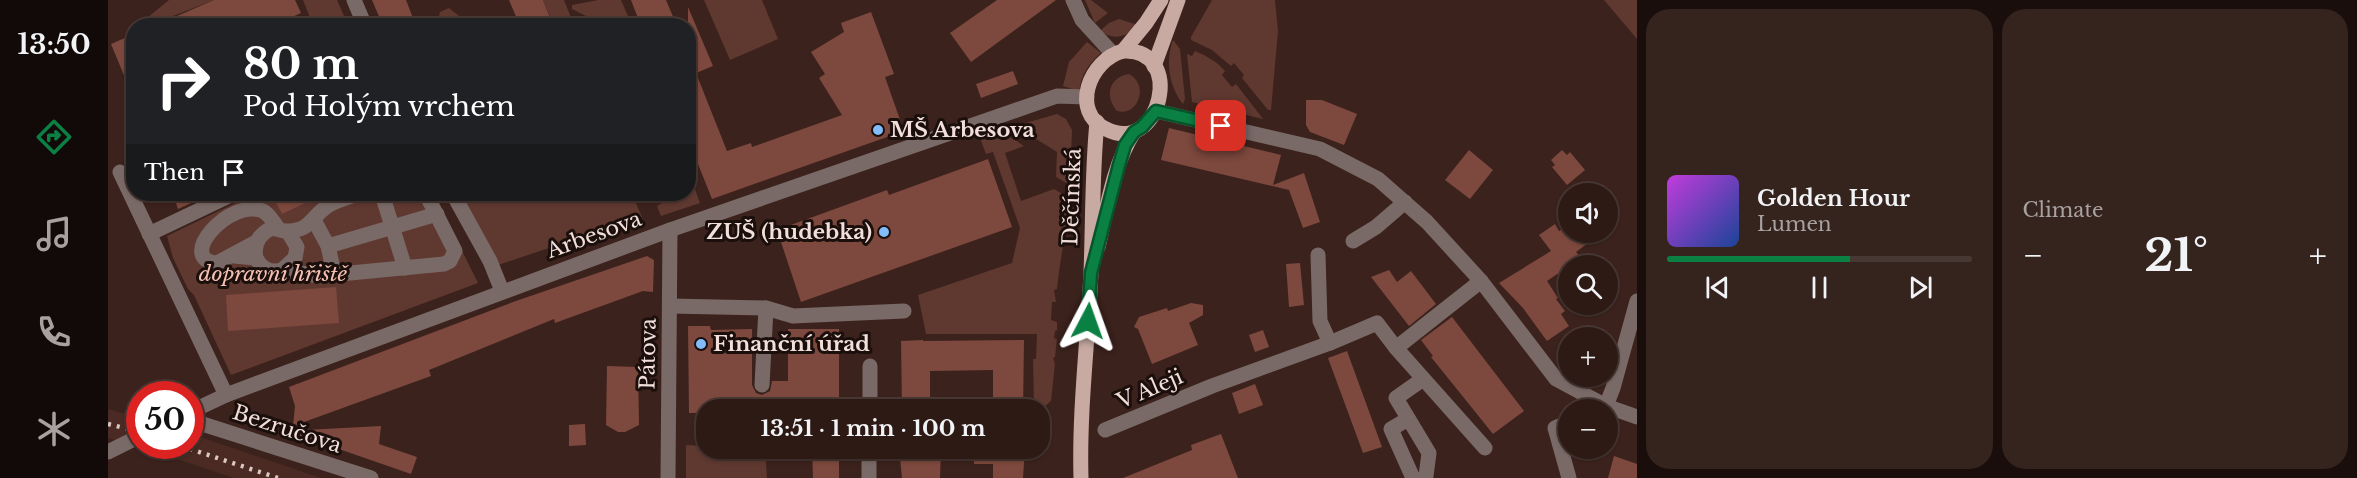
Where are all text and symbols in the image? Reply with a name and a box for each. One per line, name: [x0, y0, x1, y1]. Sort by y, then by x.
text: 13:50: [17, 28, 91, 61]
text: 80 m: [243, 38, 359, 90]
icon: right: [144, 42, 222, 120]
text: Pod Holým vrchem: [243, 90, 515, 123]
pin: [1195, 100, 1246, 151]
icon: arrive: [1204, 109, 1237, 142]
icon: directions: [33, 116, 75, 158]
place label: MŠ Arbesova: [890, 117, 1035, 143]
marker: MŠ Arbesova: [871, 123, 885, 137]
street label: Děčínská: [1057, 147, 1087, 246]
icon: arrive: [217, 156, 250, 189]
text: Then: [144, 159, 205, 186]
map controls: [1558, 183, 1618, 459]
button: sound: [1558, 183, 1618, 243]
text: Golden Hour: [1757, 185, 1910, 212]
text: Climate: [2023, 198, 2103, 222]
street label: Arbesova: [542, 206, 645, 265]
text: Lumen: [1757, 212, 1832, 236]
icon: music: [33, 213, 75, 255]
place label: ZUŠ (hudebka): [706, 219, 872, 245]
marker: ZUŠ (hudebka): [877, 225, 891, 239]
text: 21°: [2144, 227, 2208, 283]
text: −: [2023, 235, 2043, 276]
text: +: [2309, 235, 2327, 276]
button: search: [1558, 255, 1618, 315]
park label: dopravní hřiště: [199, 261, 350, 287]
icon: previous: [1701, 271, 1734, 304]
icon: pause: [1803, 271, 1836, 304]
icon: next: [1904, 271, 1937, 304]
position arrow: [1056, 289, 1120, 353]
icon: phone: [33, 311, 75, 353]
street label: Pátova: [634, 318, 662, 390]
button: +: [1558, 327, 1618, 387]
place label: Finanční úřad: [713, 331, 870, 357]
marker: Finanční úřad: [694, 337, 708, 351]
street label: V Aleji: [1112, 363, 1187, 415]
speed limit sign: 50: [126, 381, 204, 459]
street label: Bezručova: [229, 399, 345, 459]
button: −: [1558, 399, 1618, 459]
icon: climate: [33, 408, 75, 450]
text: 13:51 · 1 min · 100 m: [760, 415, 986, 442]

